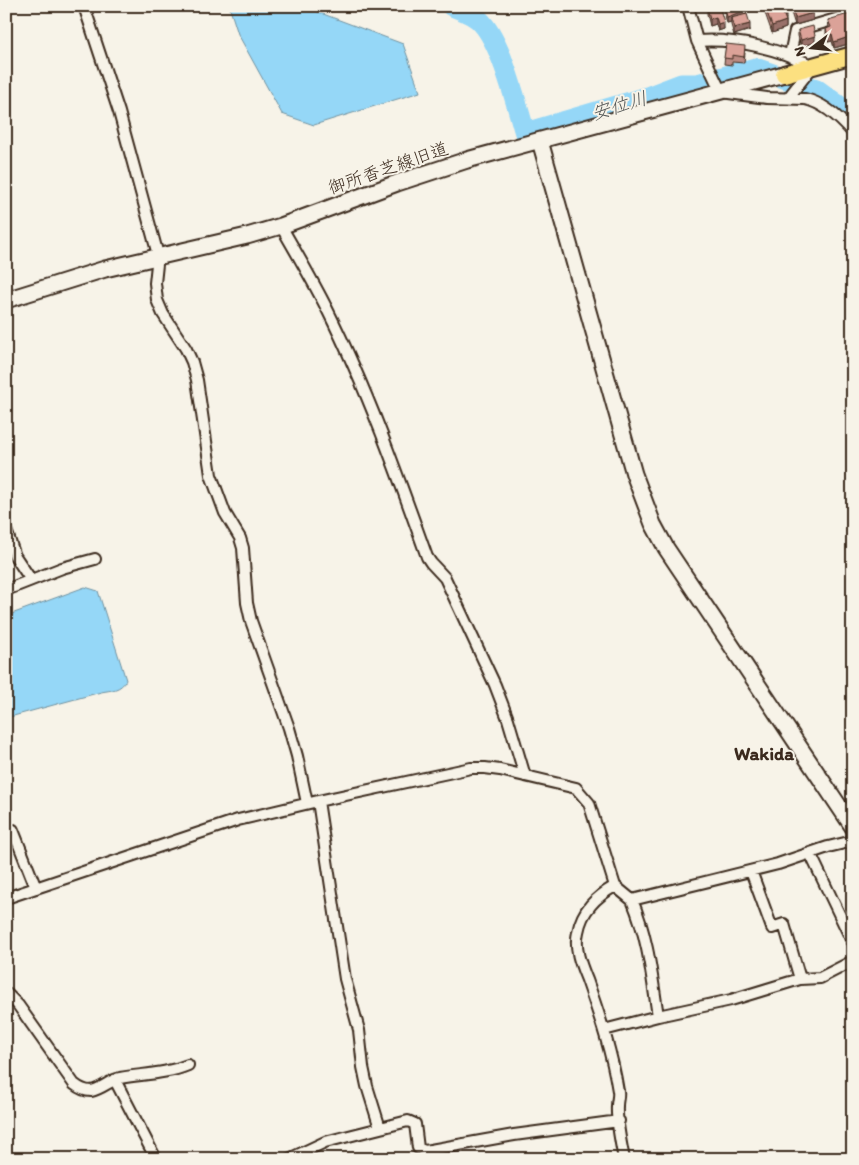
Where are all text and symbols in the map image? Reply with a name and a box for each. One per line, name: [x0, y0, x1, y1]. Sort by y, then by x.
north arrow: [786, 22, 836, 72]
text: N: [791, 45, 809, 58]
water label: 安位川: [589, 86, 650, 125]
street label: 御所香芝線旧道: [325, 137, 451, 199]
district label: Wakida: [734, 742, 794, 765]

